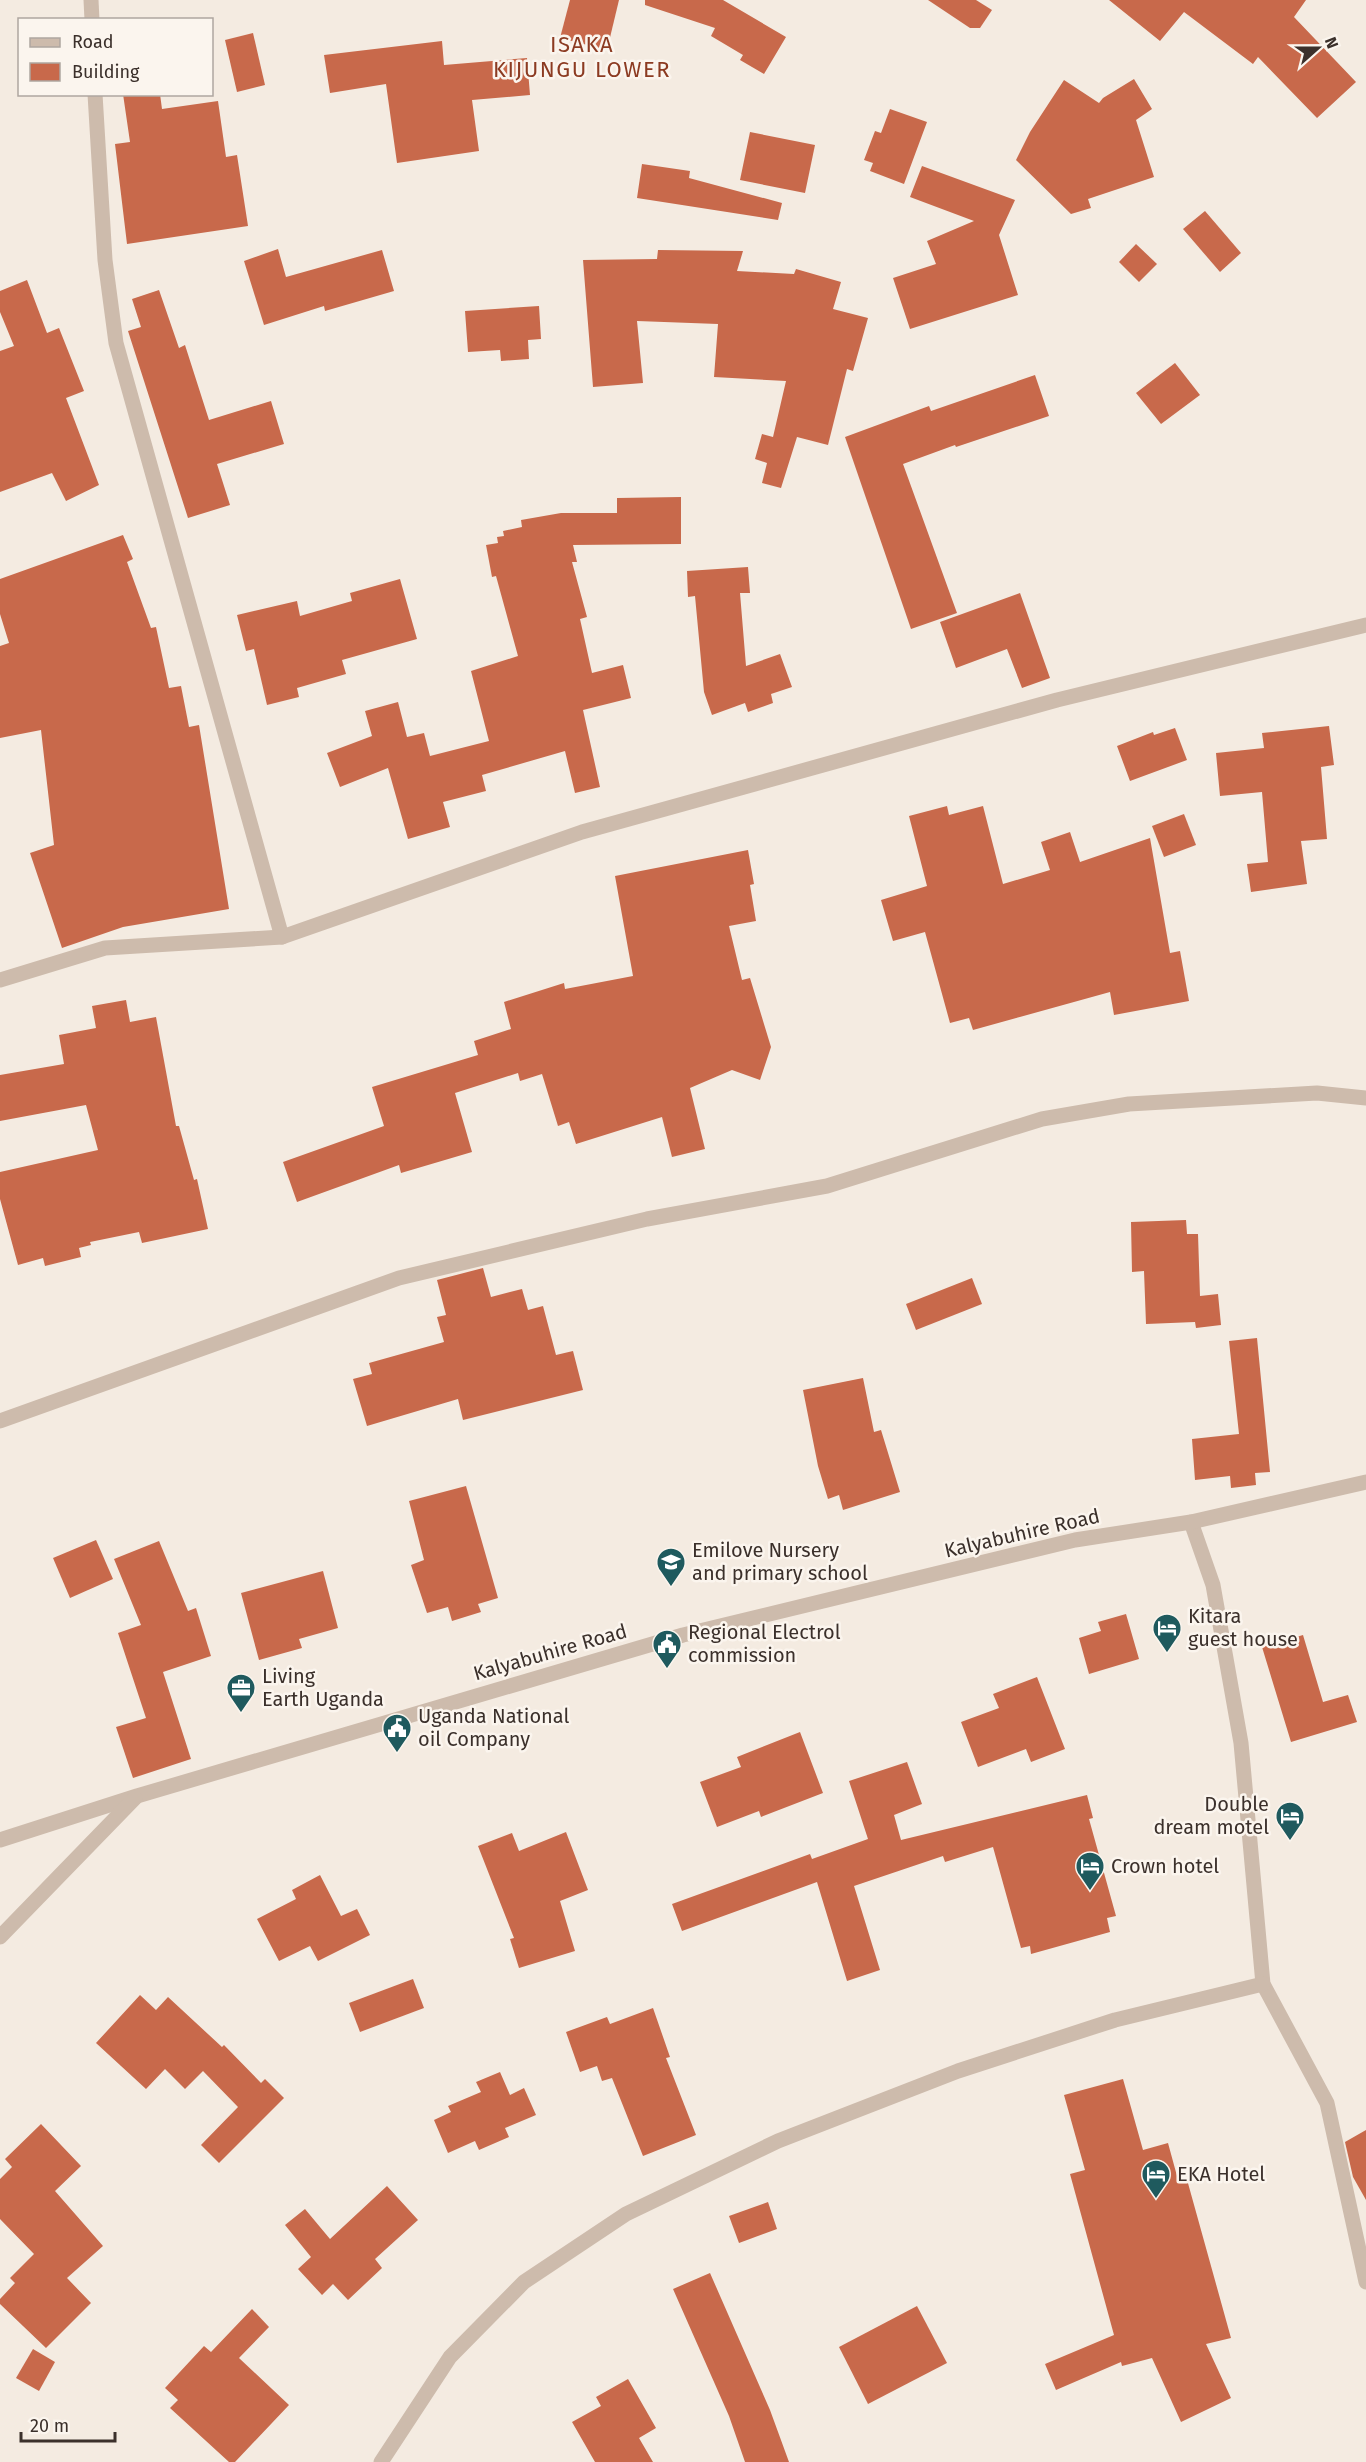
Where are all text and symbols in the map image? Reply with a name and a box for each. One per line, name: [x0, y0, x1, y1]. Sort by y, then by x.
legend: [18, 18, 213, 96]
north arrow: [1288, 18, 1348, 78]
text: Road: [72, 31, 114, 53]
district label: ISAKA KIJUNGU LOWER: [493, 31, 671, 83]
text: N: [1321, 34, 1342, 51]
text: Building: [72, 61, 140, 83]
street label: Kalyabuhire Road: [942, 1503, 1102, 1563]
place label: Emilove Nursery and primary school: [692, 1538, 868, 1585]
school or university icon: Emilove Nursery and primary school: [655, 1546, 687, 1588]
place label: Kitara guest house: [1188, 1604, 1298, 1651]
hotel icon: Kitara guest house: [1151, 1612, 1183, 1654]
street label: Kalyabuhire Road: [470, 1619, 630, 1685]
place label: Regional Electrol commission: [688, 1620, 841, 1667]
public building icon: Regional Electrol commission: [651, 1628, 683, 1670]
place label: Living Earth Uganda: [262, 1664, 384, 1711]
office icon: Living Earth Uganda: [225, 1672, 257, 1714]
place label: Uganda National oil Company: [418, 1704, 569, 1751]
public building icon: Uganda National oil Company: [381, 1712, 413, 1754]
place label: Double dream motel: [1153, 1792, 1269, 1839]
hotel icon: Double dream motel: [1274, 1800, 1306, 1842]
hotel icon: Crown hotel: [1074, 1850, 1106, 1892]
place label: Crown hotel: [1111, 1854, 1219, 1878]
hotel icon: EKA Hotel: [1140, 2158, 1172, 2200]
place label: EKA Hotel: [1177, 2162, 1265, 2186]
scale bar: [21, 2405, 116, 2443]
text: 20 m: [30, 2415, 69, 2437]

